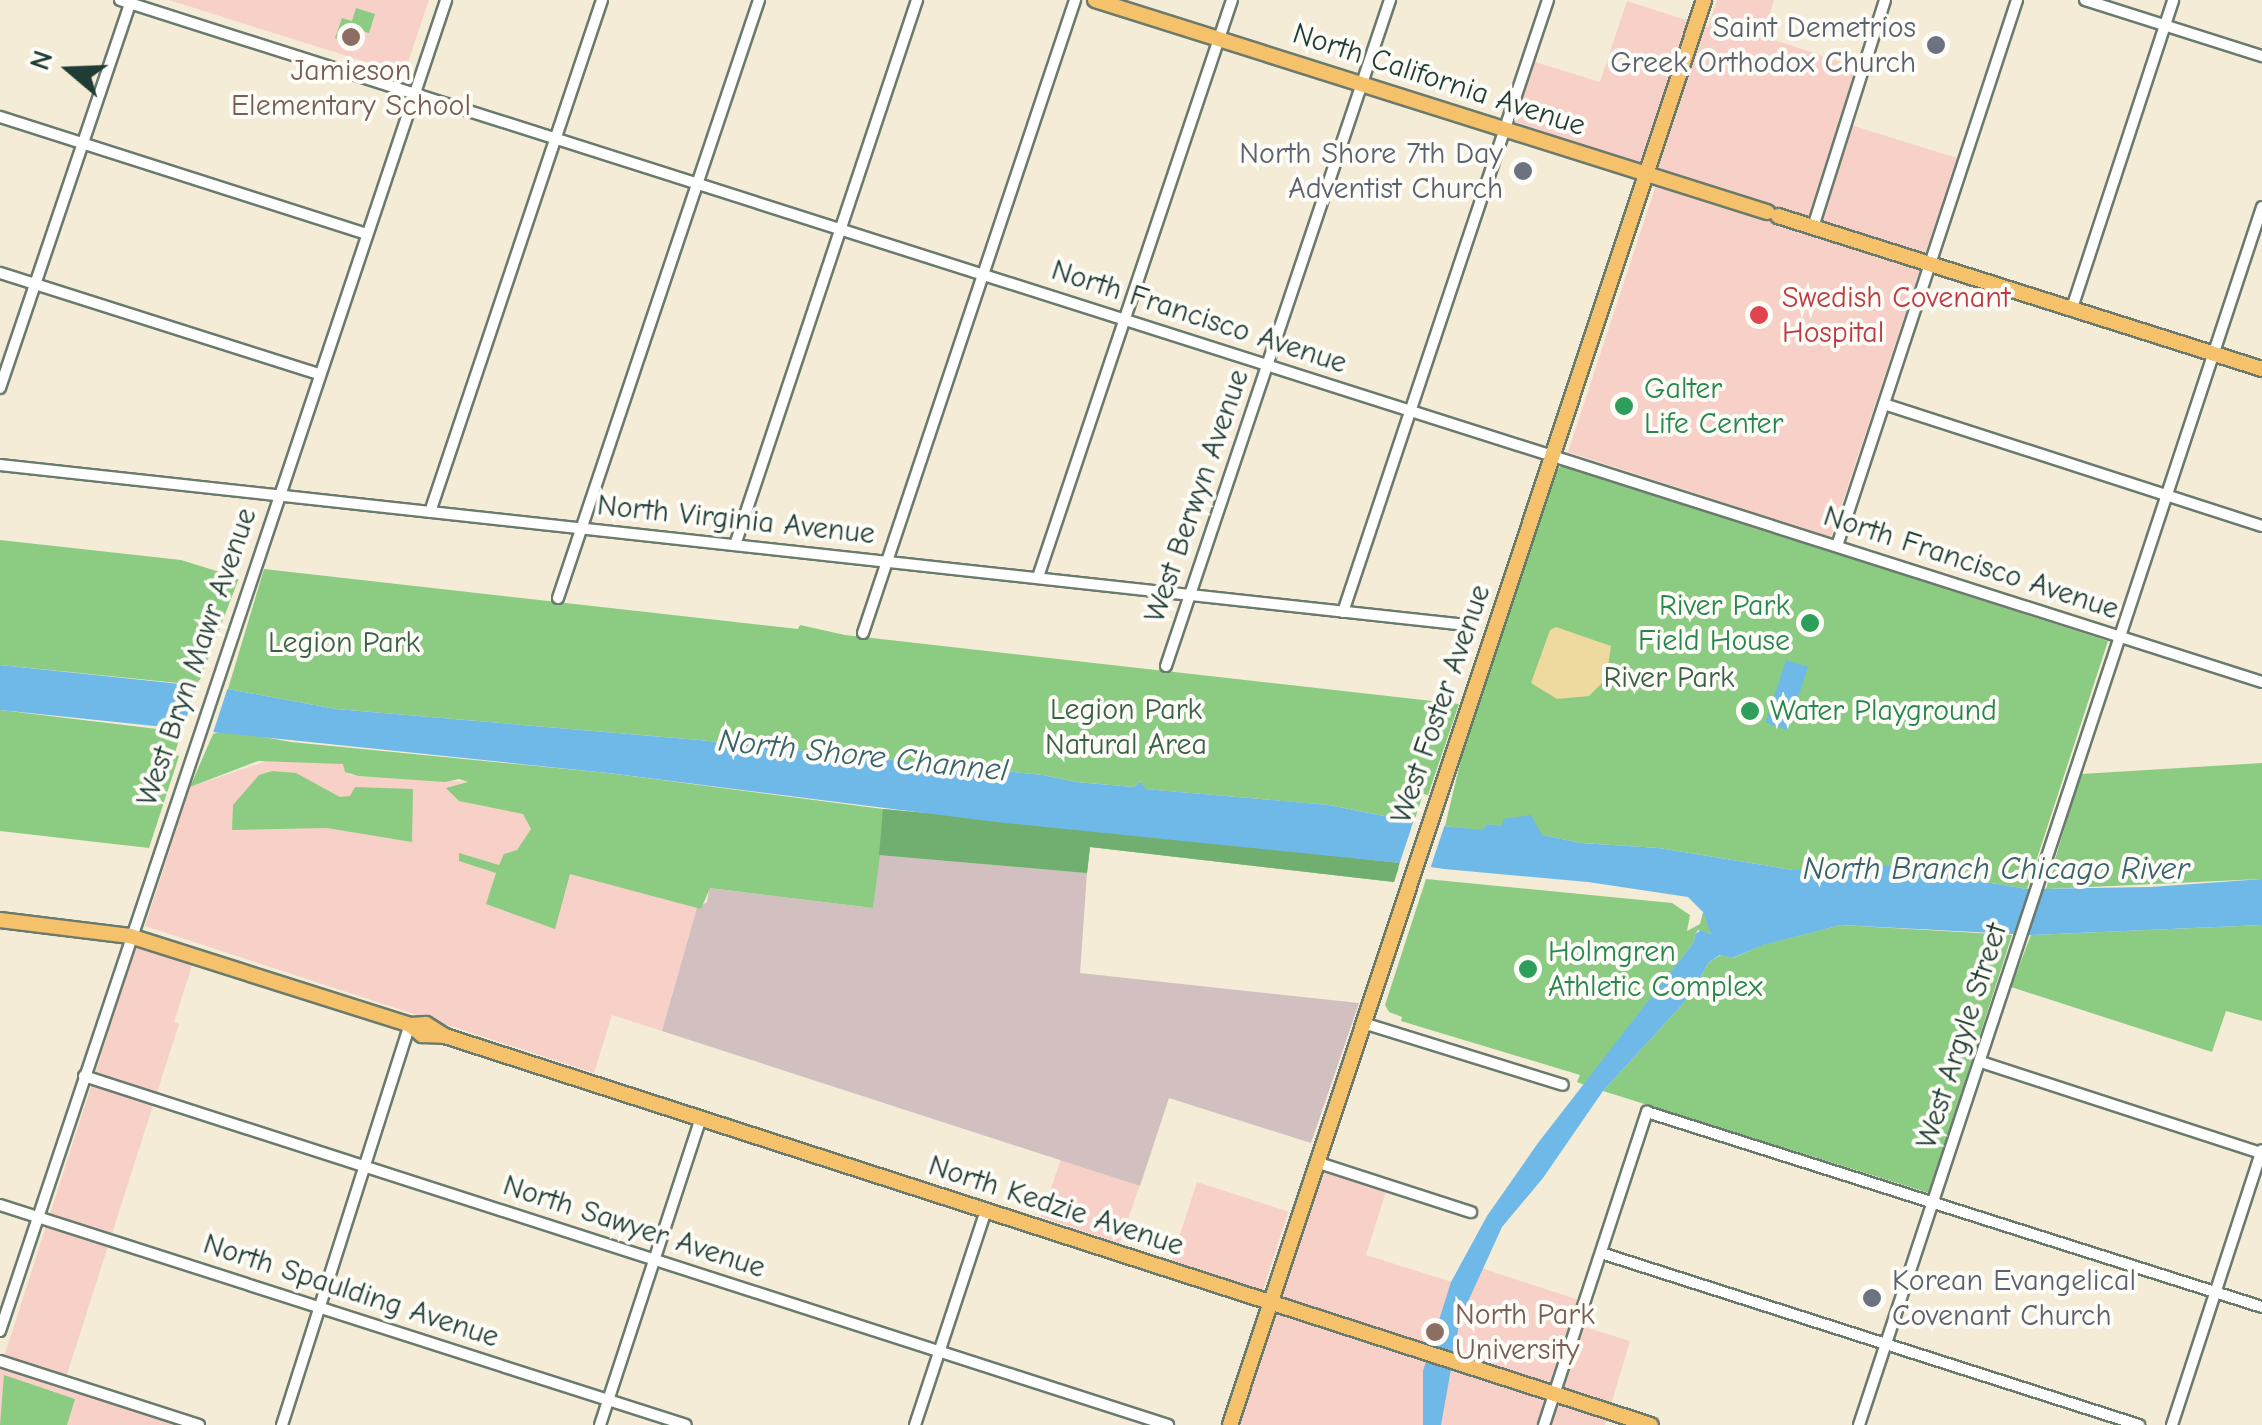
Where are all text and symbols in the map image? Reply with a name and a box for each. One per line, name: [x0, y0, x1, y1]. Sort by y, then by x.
place label: Saint Demetrios Greek Orthodox Church: [1610, 10, 1916, 80]
street label: North California Avenue: [1288, 16, 1590, 144]
north arrow: [20, 20, 120, 120]
marker: Jamieson Elementary School: [340, 26, 362, 48]
marker: Saint Demetrios Greek Orthodox Church: [1925, 34, 1947, 56]
text: N: [24, 46, 60, 74]
place label: Jamieson Elementary School: [231, 53, 471, 124]
place label: North Shore 7th Day Adventist Church: [1239, 136, 1503, 206]
marker: North Shore 7th Day Adventist Church: [1512, 160, 1534, 182]
street label: North Francisco Avenue: [1047, 252, 1351, 382]
place label: Swedish Covenant Hospital: [1782, 280, 2010, 350]
marker: Swedish Covenant Hospital: [1746, 302, 1772, 328]
street label: West Berwyn Avenue: [1137, 365, 1257, 627]
place label: Galter Life Center: [1644, 371, 1783, 442]
marker: Galter Life Center: [1613, 395, 1635, 417]
street label: North Virginia Avenue: [595, 488, 877, 552]
street label: North Francisco Avenue: [1819, 498, 2123, 628]
street label: West Bryn Mawr Avenue: [129, 503, 265, 811]
street label: West Foster Avenue: [1383, 580, 1499, 828]
place label: River Park Field House: [1638, 588, 1790, 658]
marker: River Park Field House: [1799, 612, 1821, 634]
park label: Legion Park: [268, 625, 420, 661]
park label: River Park: [1603, 660, 1735, 696]
park label: Legion Park Natural Area: [1045, 692, 1207, 762]
place label: Water Playground: [1770, 693, 1997, 729]
marker: Water Playground: [1739, 700, 1761, 722]
water label: North Shore Channel: [716, 722, 1010, 790]
water label: North Branch Chicago River: [1803, 850, 2189, 888]
street label: West Argyle Street: [1909, 919, 2015, 1153]
place label: Holmgren Athletic Complex: [1548, 934, 1762, 1004]
marker: Holmgren Athletic Complex: [1517, 958, 1539, 980]
street label: North Kedzie Avenue: [924, 1148, 1188, 1264]
street label: North Sawyer Avenue: [498, 1168, 770, 1286]
street label: North Spaulding Avenue: [199, 1226, 503, 1356]
place label: Korean Evangelical Covenant Church: [1892, 1263, 2136, 1334]
marker: Korean Evangelical Covenant Church: [1861, 1287, 1883, 1309]
place label: North Park University: [1455, 1297, 1595, 1368]
marker: North Park University: [1424, 1321, 1446, 1343]

